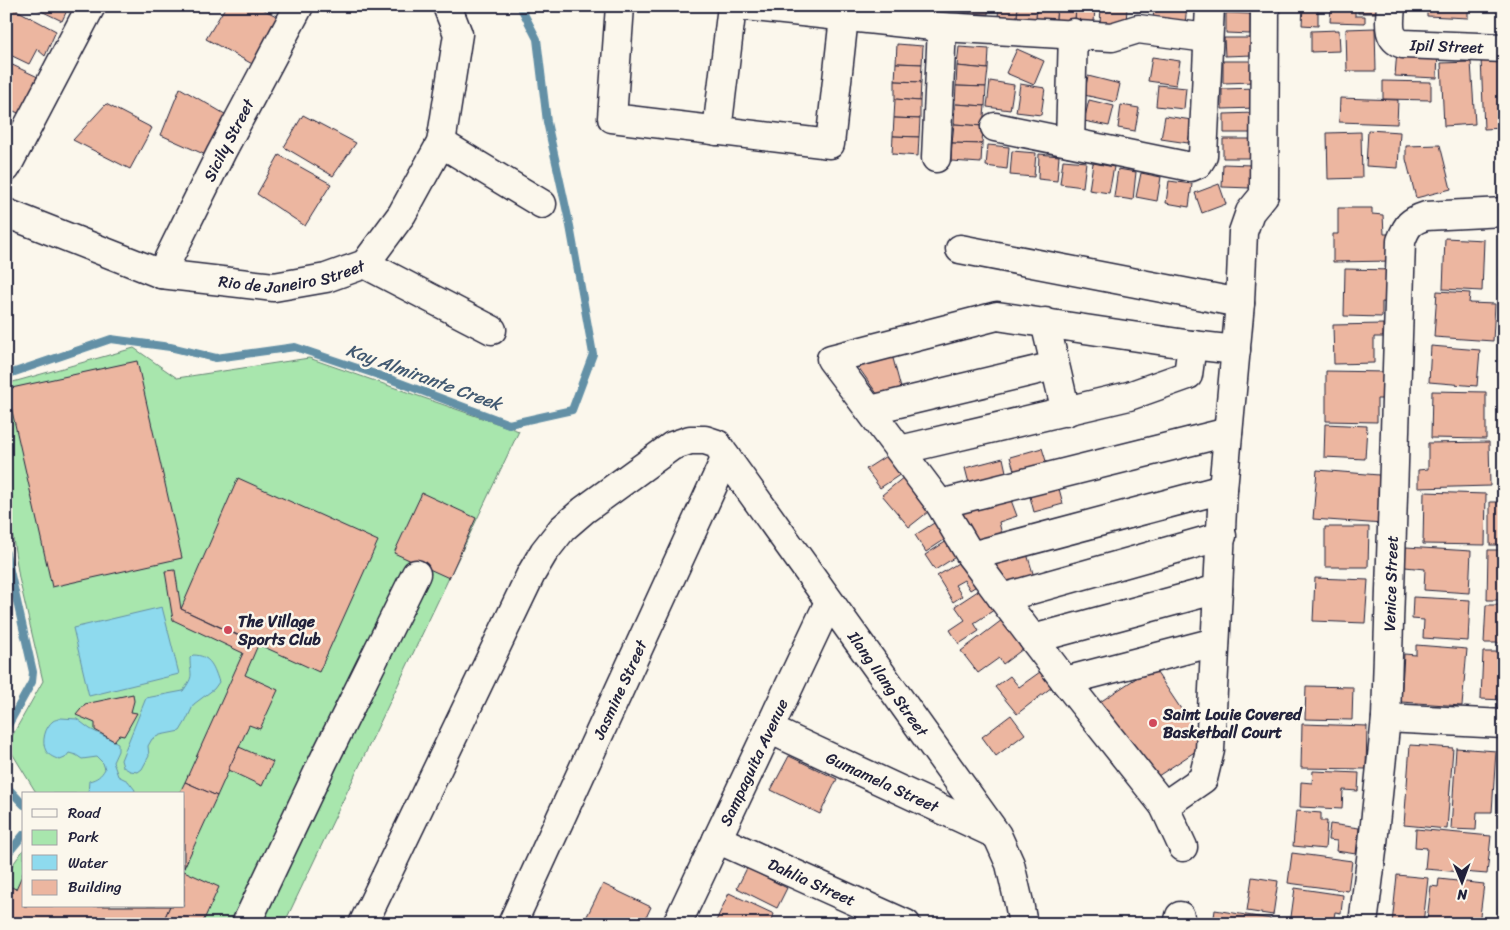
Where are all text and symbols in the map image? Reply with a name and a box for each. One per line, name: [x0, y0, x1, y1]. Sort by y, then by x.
street label: Ipil Street: [1409, 30, 1485, 62]
street label: Sicily Street: [195, 93, 262, 187]
street label: Rio de Janeiro Street: [217, 251, 369, 302]
water label: Kay Almirante Creek: [342, 334, 508, 421]
street label: Venice Street: [1374, 535, 1406, 632]
place label: The Village Sports Club: [237, 607, 321, 654]
marker: The Village Sports Club: [222, 624, 234, 636]
street label: Ilang Ilang Street: [840, 624, 937, 743]
street label: Jasmine Street: [584, 634, 655, 745]
street label: Sampaguita Avenue: [711, 693, 796, 831]
place label: Saint Louie Covered Basketball Court: [1162, 700, 1303, 747]
marker: Saint Louie Covered Basketball Court: [1147, 717, 1159, 729]
street label: Gumamela Street: [821, 743, 944, 821]
legend: [22, 792, 185, 908]
text: Road: [68, 800, 101, 826]
text: Park: [68, 824, 99, 850]
street label: Dahlia Street: [763, 849, 861, 914]
text: Water: [68, 850, 108, 876]
north arrow: [1438, 858, 1488, 908]
text: Building: [68, 874, 122, 900]
text: N: [1457, 882, 1468, 907]

